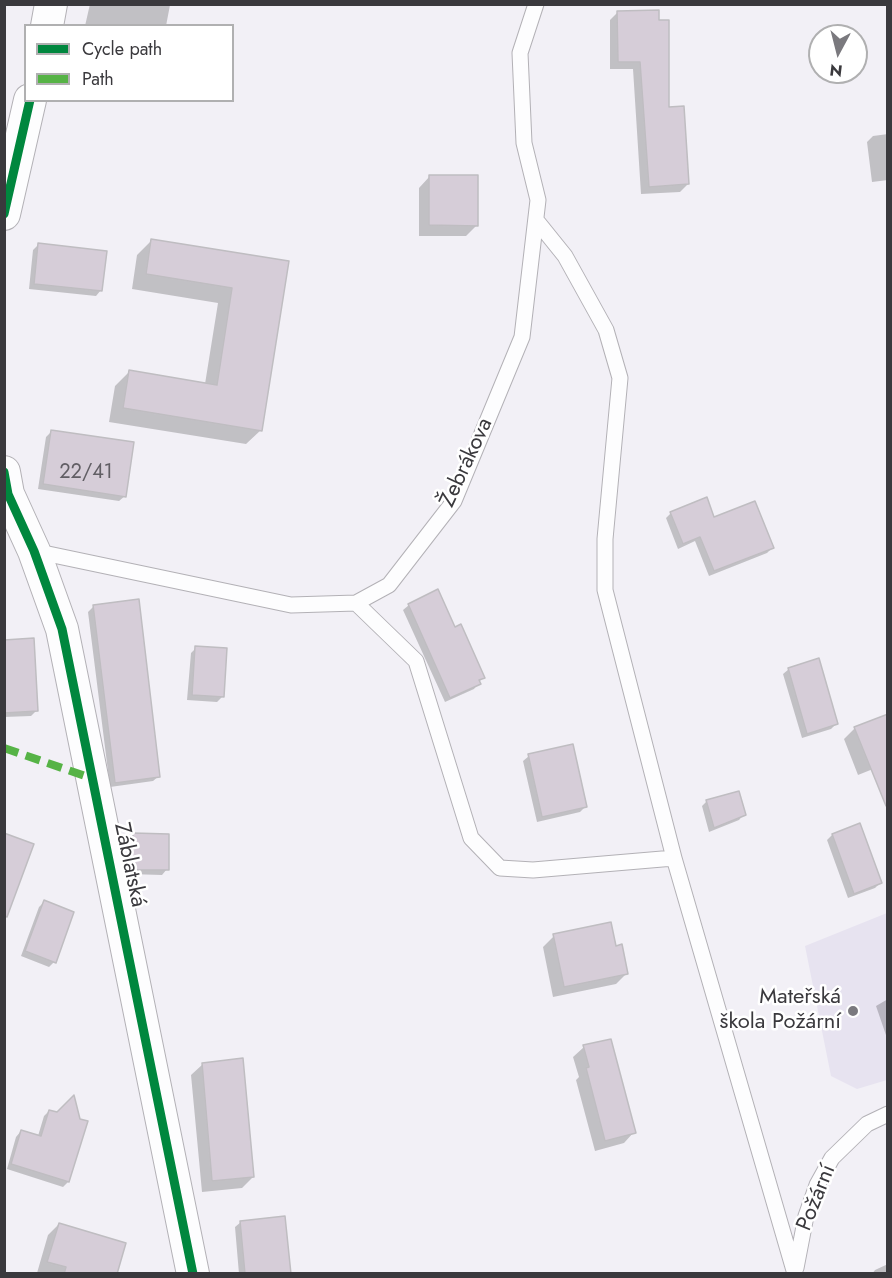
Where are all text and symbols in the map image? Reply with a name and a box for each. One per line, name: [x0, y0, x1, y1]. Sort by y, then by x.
legend: [24, 24, 234, 102]
north arrow: [808, 24, 868, 84]
text: Cycle path: [82, 36, 162, 62]
text: N: [828, 58, 844, 83]
text: Path: [82, 66, 114, 92]
street label: Žebrákova: [435, 414, 499, 512]
house number: 22/41: [59, 461, 113, 485]
street label: Záblatská: [107, 821, 151, 909]
place label: Mateřská škola Požární: [720, 985, 841, 1036]
marker: Mateřská škola Požární: [846, 1004, 860, 1018]
street label: Požární: [792, 1161, 842, 1235]

